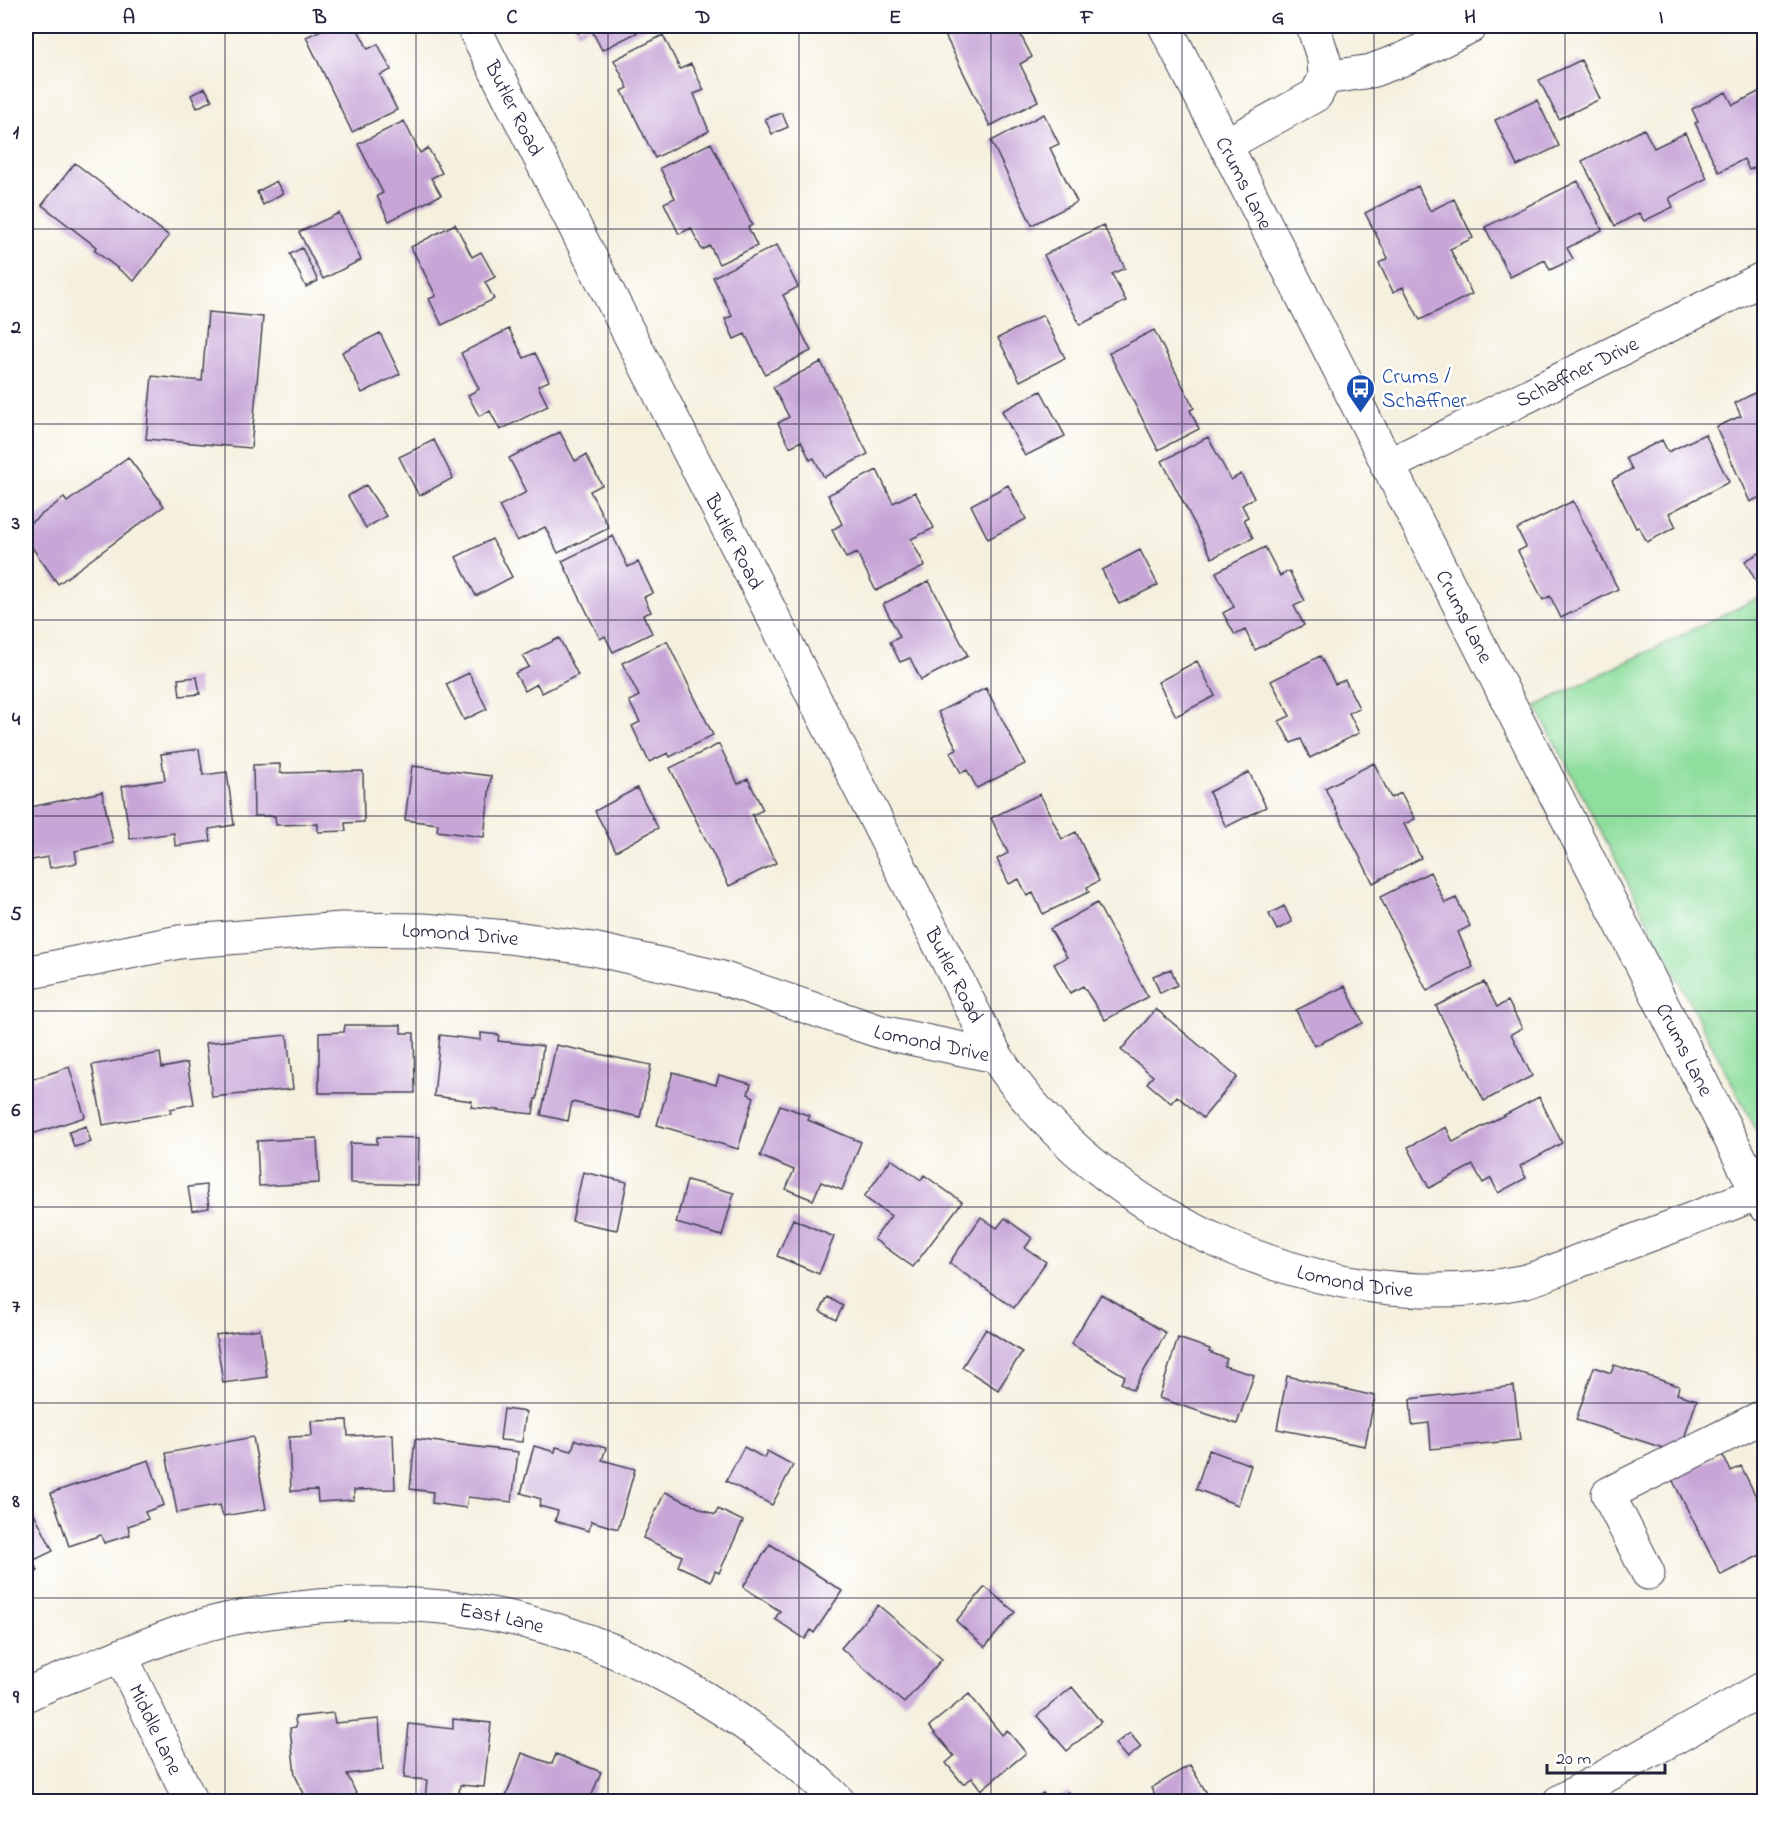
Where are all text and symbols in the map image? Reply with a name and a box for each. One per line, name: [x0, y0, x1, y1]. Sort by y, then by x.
text: A: [123, 4, 135, 33]
text: B: [312, 4, 327, 33]
text: C: [507, 4, 518, 33]
text: D: [695, 4, 710, 33]
text: E: [889, 4, 901, 33]
text: F: [1080, 4, 1094, 33]
text: G: [1272, 4, 1285, 33]
text: H: [1464, 4, 1476, 33]
text: I: [1659, 4, 1664, 33]
street label: Butler Road: [476, 55, 550, 162]
text: 1: [13, 119, 20, 148]
street label: Crums Lane: [1207, 132, 1279, 236]
text: 2: [10, 314, 21, 343]
street label: Schaffner Drive: [1511, 330, 1645, 417]
place label: Crums / Schaffner: [1382, 363, 1467, 417]
bus stop icon: Crums / Schaffner: [1345, 372, 1377, 414]
street label: Butler Road: [696, 488, 770, 595]
text: 3: [11, 510, 20, 539]
street label: Crums Lane: [1427, 565, 1500, 670]
text: 4: [12, 706, 21, 735]
text: 5: [10, 901, 22, 930]
street label: Lomond Drive: [402, 917, 521, 955]
street label: Butler Road: [916, 922, 990, 1029]
street label: Crums Lane: [1647, 999, 1720, 1103]
street label: Lomond Drive: [869, 1018, 993, 1071]
text: 6: [12, 1097, 21, 1126]
street label: Lomond Drive: [1293, 1258, 1414, 1307]
text: 7: [12, 1293, 21, 1322]
text: 8: [11, 1488, 20, 1517]
street label: East Lane: [457, 1596, 548, 1643]
street label: Middle Lane: [120, 1680, 189, 1781]
text: 9: [12, 1684, 20, 1713]
scale bar: [1547, 1737, 1666, 1775]
text: 20 m: [1556, 1747, 1591, 1773]

